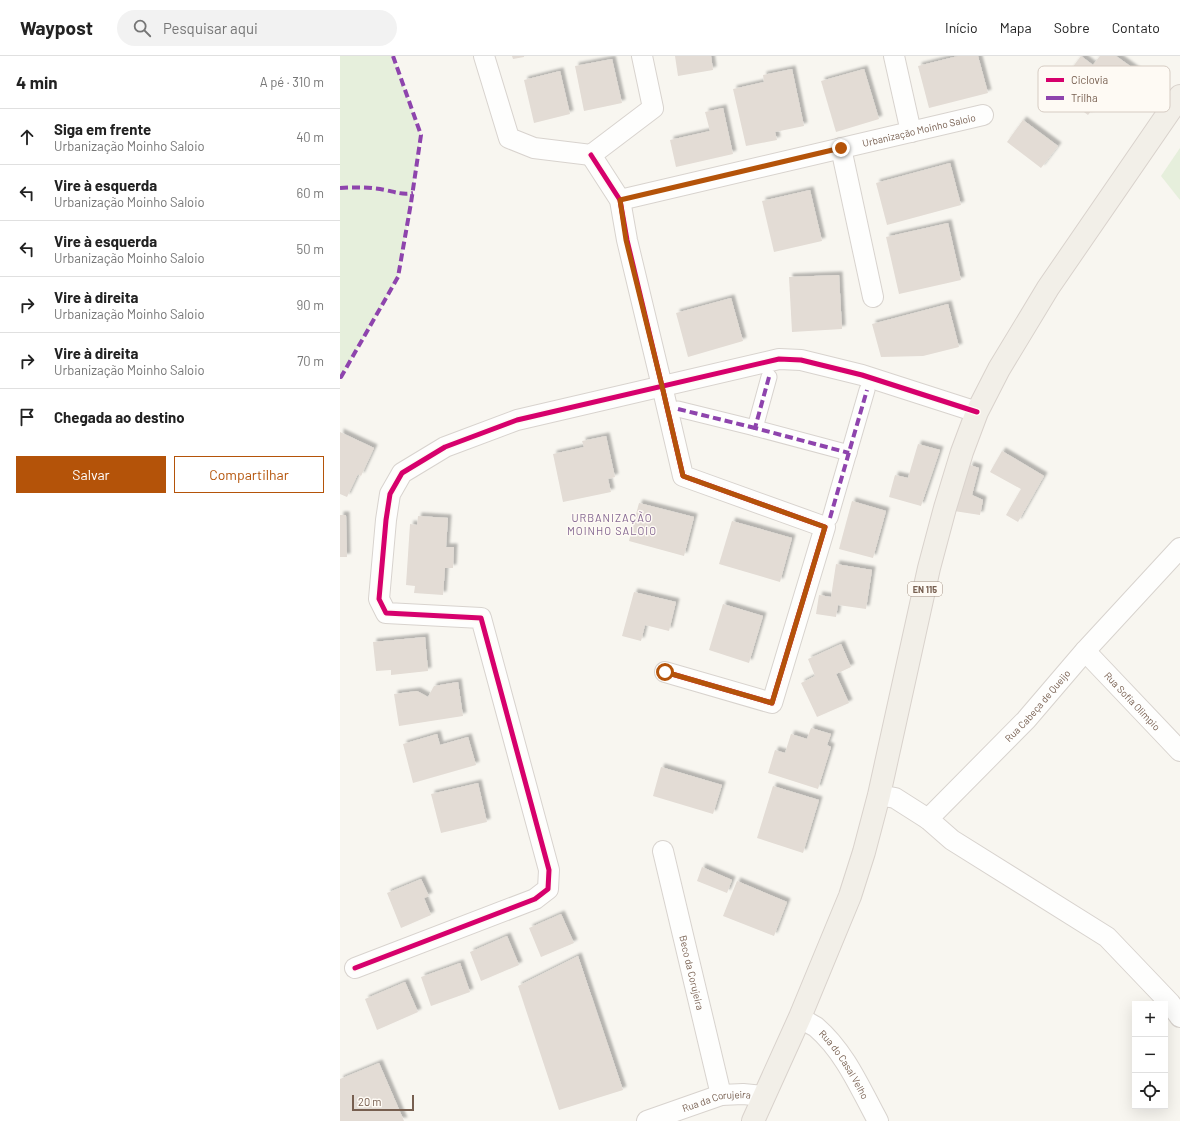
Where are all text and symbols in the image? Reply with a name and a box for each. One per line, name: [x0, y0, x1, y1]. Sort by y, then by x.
search box: [117, 10, 397, 46]
text: Waypost: [20, 16, 93, 39]
icon: search: [131, 17, 153, 39]
text: Pesquisar aqui: [163, 19, 258, 37]
text: Início: [945, 19, 978, 36]
text: Mapa: [1000, 19, 1032, 36]
text: Sobre: [1054, 19, 1090, 36]
text: Contato: [1112, 19, 1160, 36]
legend: [1038, 66, 1170, 112]
text: 4 min: [16, 72, 58, 92]
text: Ciclovia: [1071, 73, 1108, 86]
text: A pé · 310 m: [260, 74, 324, 90]
text: Trilha: [1071, 91, 1098, 104]
street label: Urbanização Moinho Saloio: [861, 111, 977, 149]
text: Siga em frente: [54, 120, 151, 138]
icon: ahead: [16, 126, 38, 148]
text: 40 m: [296, 129, 324, 145]
text: Urbanização Moinho Saloio: [54, 138, 205, 154]
route end: [832, 139, 850, 157]
text: Vire à esquerda: [54, 176, 157, 194]
icon: left: [16, 182, 38, 204]
text: 60 m: [297, 185, 324, 201]
text: Urbanização Moinho Saloio: [54, 194, 205, 210]
text: Vire à esquerda: [54, 232, 157, 250]
icon: left: [16, 238, 38, 260]
text: 50 m: [297, 241, 324, 257]
text: Urbanização Moinho Saloio: [54, 250, 205, 266]
text: Vire à direita: [54, 288, 138, 306]
icon: right: [16, 294, 38, 316]
text: 90 m: [297, 297, 324, 313]
text: Urbanização Moinho Saloio: [54, 306, 205, 322]
text: Vire à direita: [54, 344, 138, 362]
icon: right: [16, 350, 38, 372]
text: 70 m: [297, 353, 324, 369]
text: Urbanização Moinho Saloio: [54, 362, 205, 378]
icon: arrive: [16, 406, 38, 428]
text: Chegada ao destino: [54, 408, 185, 426]
button: Salvar: [16, 456, 166, 493]
button: Compartilhar: [174, 456, 324, 493]
district label: URBANIZAÇÃO MOINHO SALOIO: [567, 511, 657, 537]
road number: EN 115: [908, 582, 942, 596]
route start: [656, 663, 674, 681]
street label: Rua Cabeça de Queijo: [1002, 667, 1073, 744]
street label: Rua Sofia Olimpio: [1102, 669, 1163, 733]
street label: Beco da Corujeira: [677, 934, 707, 1011]
map controls: [1132, 1001, 1168, 1109]
button: +: [1132, 1001, 1168, 1037]
street label: Rua do Casal Velho: [817, 1027, 871, 1101]
button: −: [1132, 1037, 1168, 1073]
button: locate: [1132, 1073, 1168, 1109]
street label: Rua da Corujeira: [680, 1088, 752, 1114]
scale bar: [352, 1093, 414, 1112]
text: 20 m: [358, 1095, 381, 1108]

